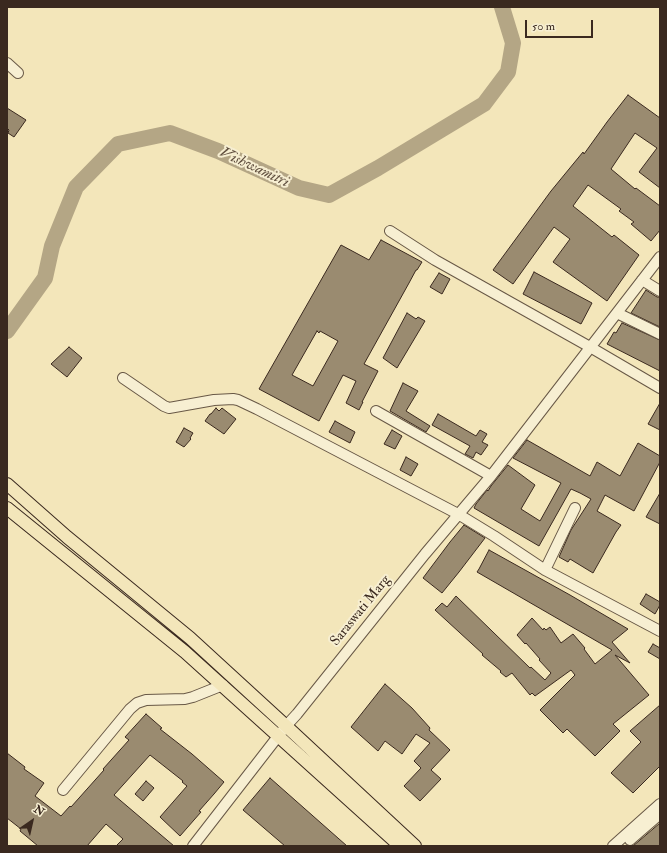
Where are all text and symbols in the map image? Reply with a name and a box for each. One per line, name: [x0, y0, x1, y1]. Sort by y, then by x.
scale bar: [527, 12, 595, 38]
text: 50 m: [532, 19, 555, 34]
water label: Vishwamitri: [216, 144, 292, 192]
street label: Saraswati Marg: [327, 572, 395, 650]
north arrow: [12, 801, 52, 841]
text: N: [31, 802, 47, 819]

